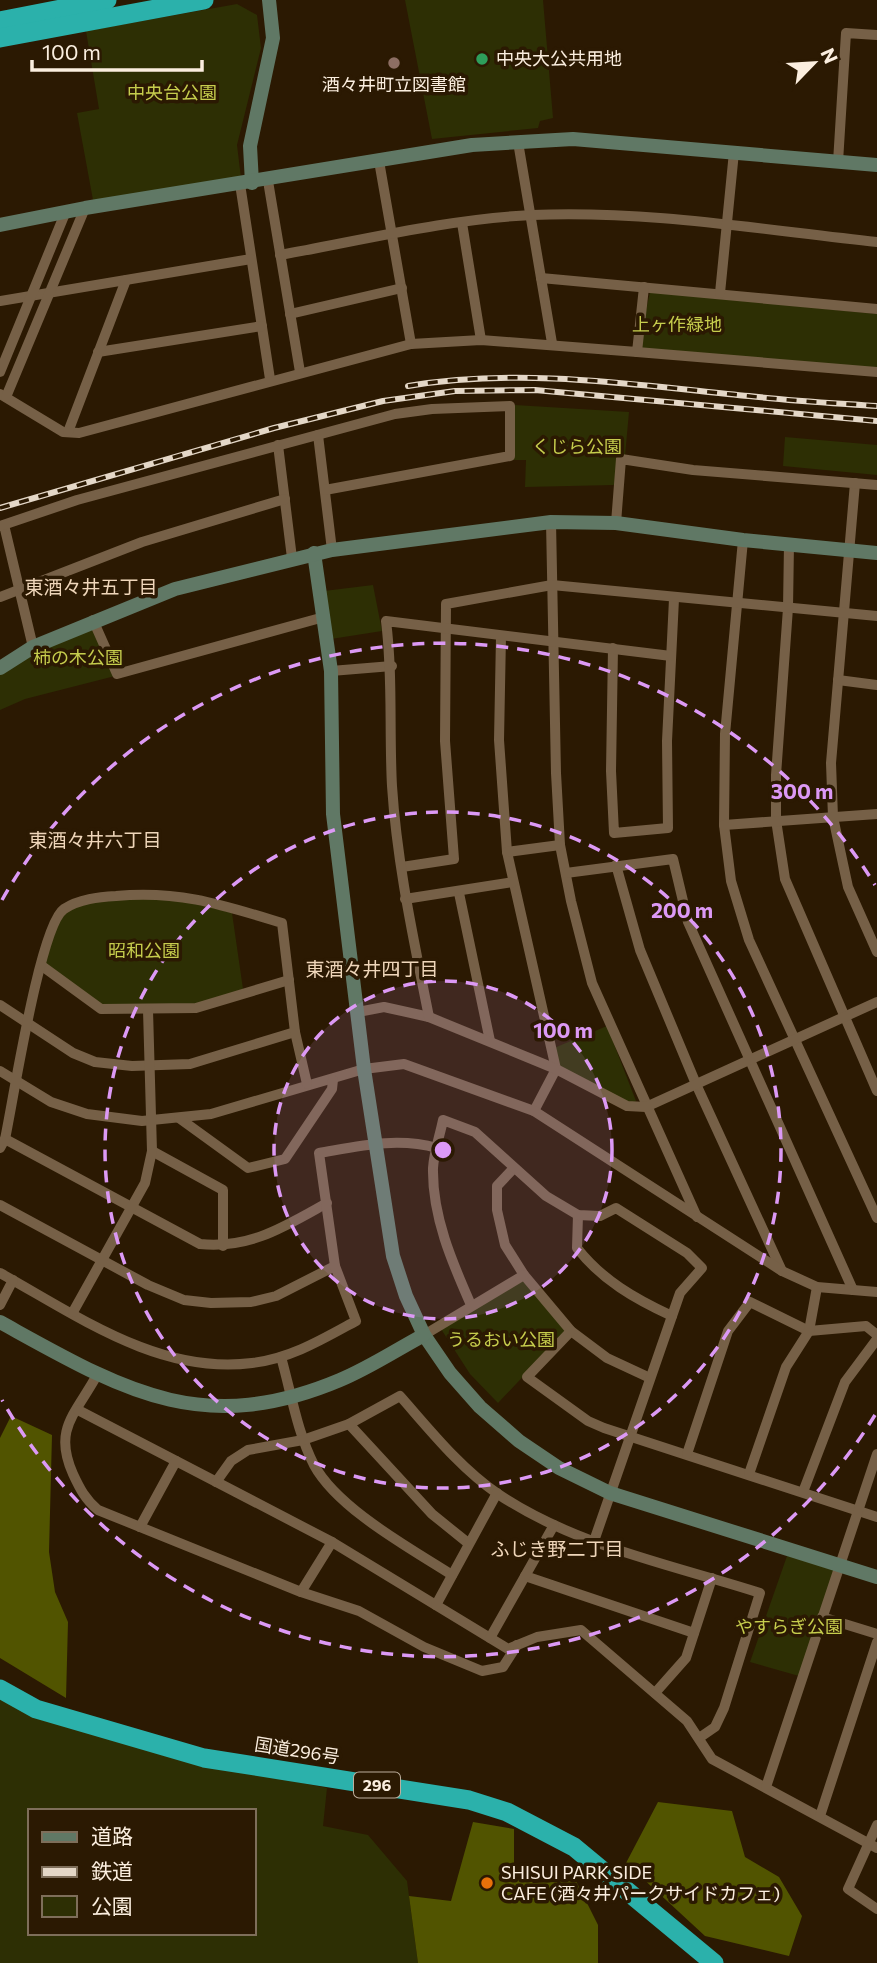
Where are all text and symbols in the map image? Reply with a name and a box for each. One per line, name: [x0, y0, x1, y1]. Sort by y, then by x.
scale bar: [32, 28, 201, 72]
north arrow: [779, 28, 849, 98]
text: 100 m: [42, 39, 101, 64]
text: N: [816, 44, 843, 67]
place label: 中央大公共用地: [496, 47, 622, 69]
marker: 中央大公共用地: [474, 51, 490, 67]
marker: 酒々井町立図書館: [386, 55, 402, 71]
place label: 酒々井町立図書館: [322, 73, 466, 95]
park label: 中央台公園: [127, 81, 217, 103]
park label: 上ヶ作緑地: [632, 313, 722, 335]
park label: くじら公園: [532, 435, 622, 457]
district label: 東酒々井五丁目: [24, 575, 158, 598]
park label: 柿の木公園: [33, 646, 123, 668]
text: 300 m: [771, 778, 833, 803]
district label: 東酒々井六丁目: [28, 828, 162, 851]
text: 200 m: [651, 897, 713, 922]
park label: 昭和公園: [108, 939, 180, 961]
district label: 東酒々井四丁目: [305, 957, 439, 980]
text: 100 m: [533, 1017, 593, 1042]
centre of rings: [431, 1138, 455, 1162]
park label: うるおい公園: [447, 1328, 555, 1350]
district label: ふじき野二丁目: [490, 1537, 624, 1560]
park label: やすらぎ公園: [735, 1615, 843, 1637]
street label: 国道296号: [253, 1732, 341, 1768]
road number: 296: [354, 1772, 400, 1798]
legend: [28, 1809, 256, 1935]
text: 道路: [91, 1823, 133, 1848]
text: 鉄道: [91, 1858, 133, 1883]
place label: SHISUI PARK SIDE CAFE (酒々井パークサイドカフェ): [501, 1861, 780, 1904]
marker: SHISUI PARK SIDE CAFE (酒々井パークサイドカフェ): [479, 1875, 495, 1891]
text: 公園: [91, 1893, 133, 1918]

